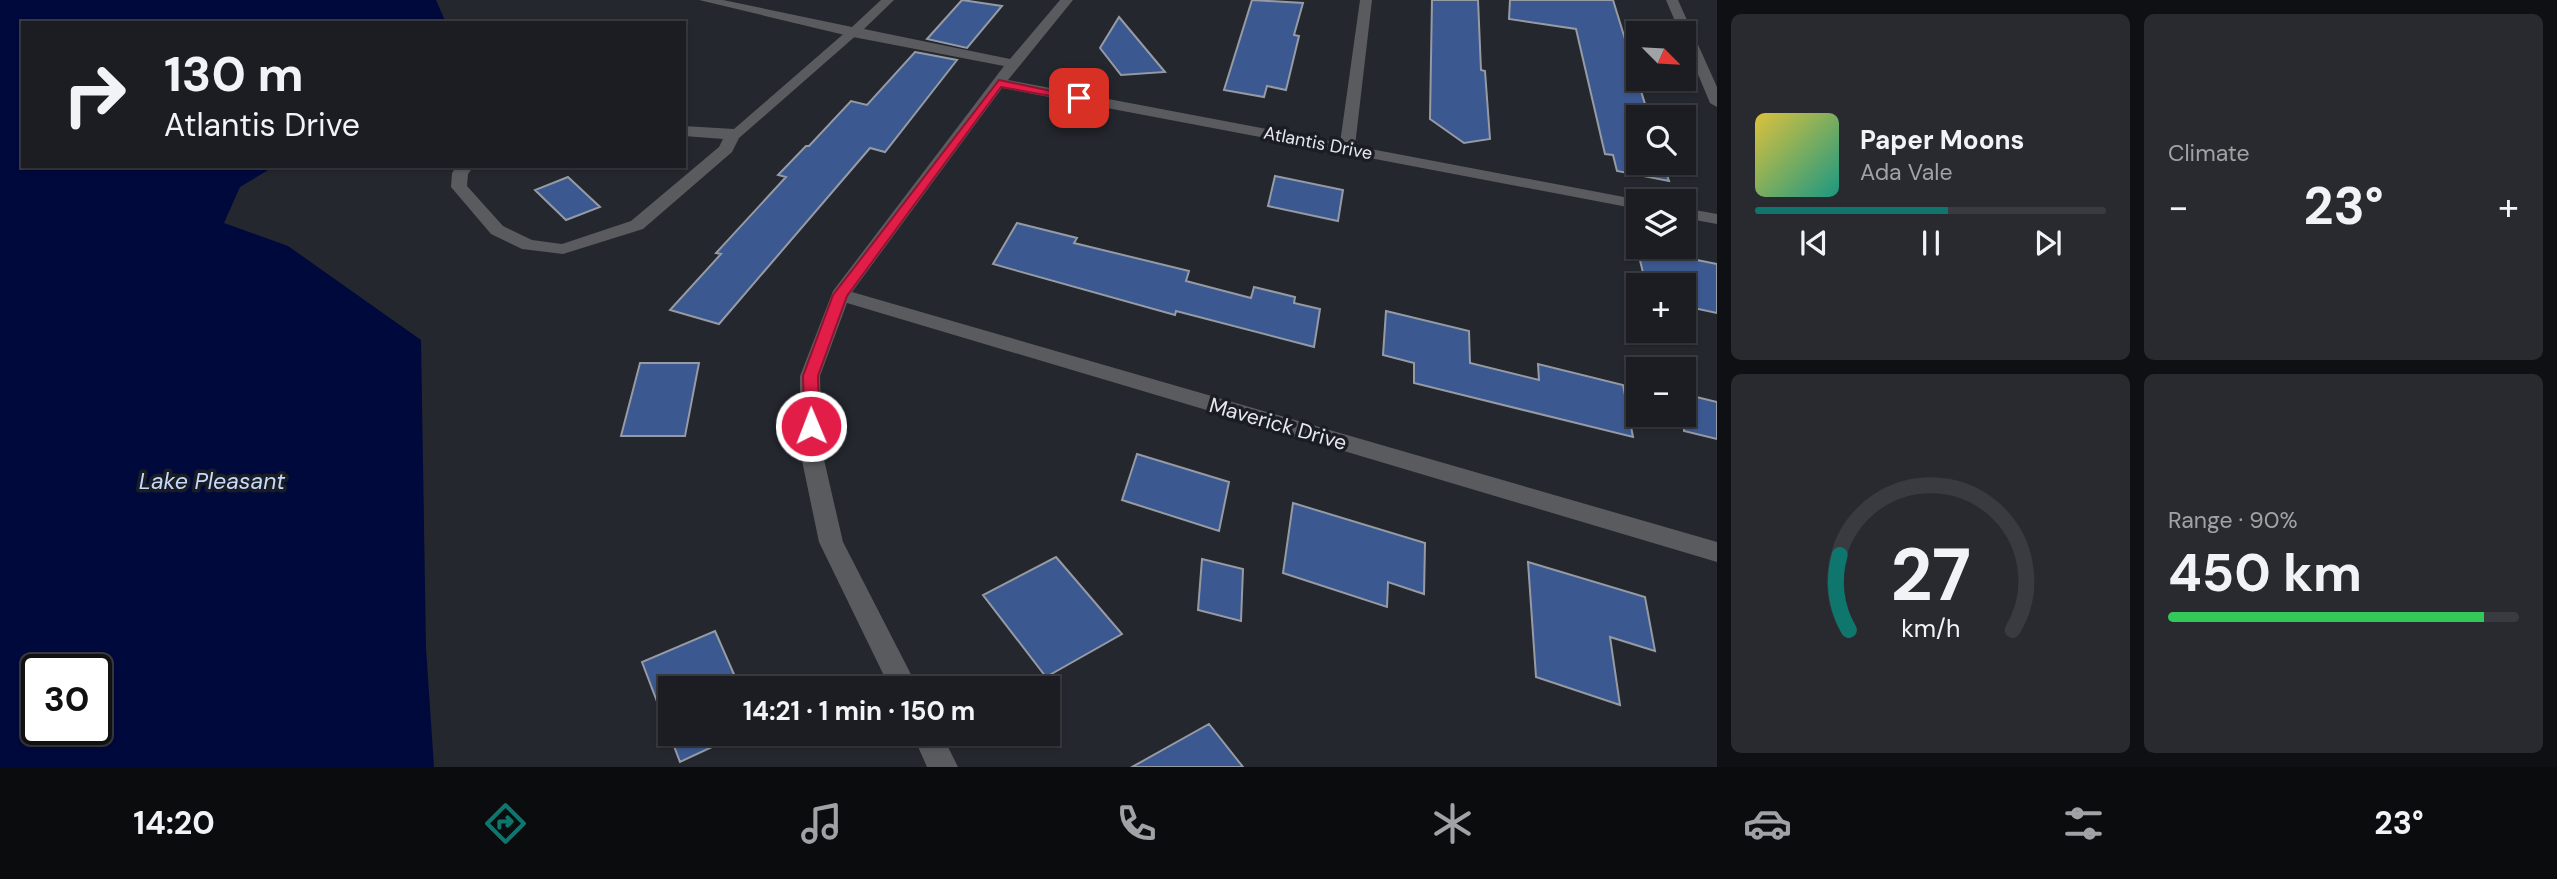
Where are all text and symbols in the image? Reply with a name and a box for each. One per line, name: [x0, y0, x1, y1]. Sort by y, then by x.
north arrow: [1626, 21, 1696, 91]
map controls: [1626, 21, 1696, 427]
text: 130 m: [164, 42, 304, 106]
icon: right: [49, 49, 140, 140]
pin: [1049, 68, 1109, 128]
icon: arrive: [1060, 79, 1098, 117]
text: Atlantis Drive: [164, 104, 360, 146]
button: search: [1626, 105, 1696, 175]
street label: Atlantis Drive: [1262, 121, 1374, 165]
text: Paper Moons: [1860, 123, 2024, 157]
text: Climate: [2168, 138, 2250, 168]
text: Ada Vale: [1860, 157, 1953, 187]
text: 23°: [2303, 172, 2384, 240]
text: −: [2168, 182, 2189, 232]
text: +: [2498, 182, 2519, 232]
button: layers: [1626, 189, 1696, 259]
icon: previous: [1795, 224, 1833, 262]
icon: pause: [1912, 224, 1950, 262]
icon: next: [2029, 224, 2067, 262]
button: +: [1626, 273, 1696, 343]
button: −: [1626, 357, 1696, 427]
position arrow: [774, 389, 848, 463]
street label: Maverick Drive: [1206, 391, 1350, 457]
water label: Lake Pleasant: [139, 466, 285, 496]
text: Range · 90%: [2168, 505, 2298, 535]
text: 27: [1890, 528, 1971, 623]
text: 450 km: [2168, 539, 2362, 607]
text: km/h: [1901, 611, 1960, 644]
speed limit sign: 30: [21, 654, 112, 745]
text: 14:21 · 1 min · 150 m: [743, 694, 975, 728]
icon: directions: [481, 799, 530, 848]
icon: music: [797, 799, 846, 848]
icon: phone: [1112, 799, 1161, 848]
icon: climate: [1428, 799, 1477, 848]
icon: car: [1743, 799, 1792, 848]
icon: filters: [2059, 799, 2108, 848]
text: 14:20: [133, 802, 215, 844]
text: 23°: [2374, 802, 2424, 844]

